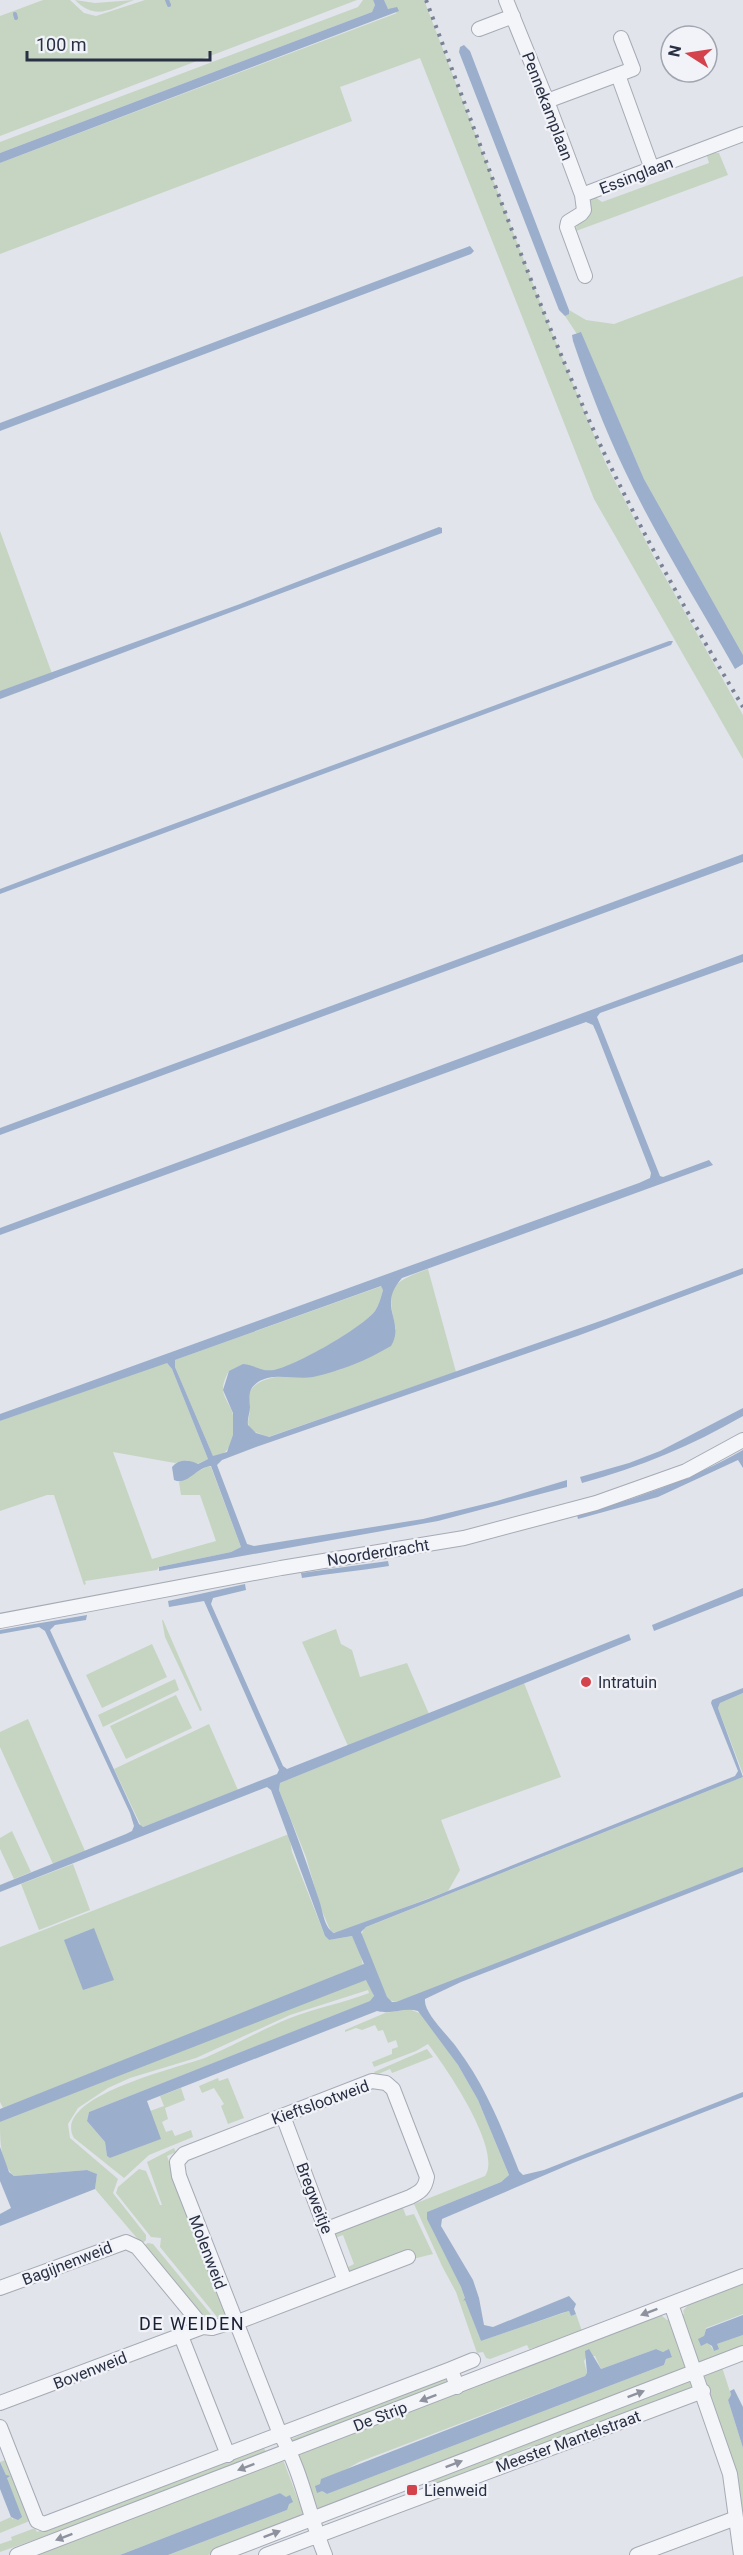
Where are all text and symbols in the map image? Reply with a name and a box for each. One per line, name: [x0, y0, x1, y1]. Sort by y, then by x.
scale bar: [27, 24, 210, 62]
north arrow: [659, 24, 719, 84]
text: 100 m: [36, 34, 87, 55]
text: N: [664, 43, 685, 58]
street label: Pennekamplaan: [518, 49, 577, 163]
street label: Essinglaan: [597, 153, 676, 198]
street label: Noorderdracht: [326, 1535, 430, 1570]
place label: Intratuin: [598, 1673, 657, 1692]
marker: Intratuin: [579, 1675, 593, 1689]
street label: Kieftslootweid: [269, 2076, 371, 2129]
street label: Bregweitje: [292, 2160, 337, 2236]
street label: Molenweid: [185, 2212, 230, 2292]
street label: Bagijnenweid: [19, 2238, 115, 2289]
one-way arrow: [640, 2308, 658, 2317]
district label: DE WEIDEN: [139, 2313, 245, 2334]
street label: Bovenweid: [51, 2348, 130, 2393]
one-way arrow: [627, 2389, 645, 2398]
one-way arrow: [419, 2394, 437, 2403]
street label: De Strip: [351, 2398, 410, 2435]
street label: Meester Mantelstraat: [493, 2406, 643, 2477]
one-way arrow: [445, 2459, 463, 2468]
one-way arrow: [237, 2463, 255, 2473]
place label: Lienweid: [424, 2481, 487, 2500]
marker: Lienweid: [405, 2483, 419, 2497]
one-way arrow: [263, 2529, 281, 2539]
one-way arrow: [55, 2533, 73, 2542]

